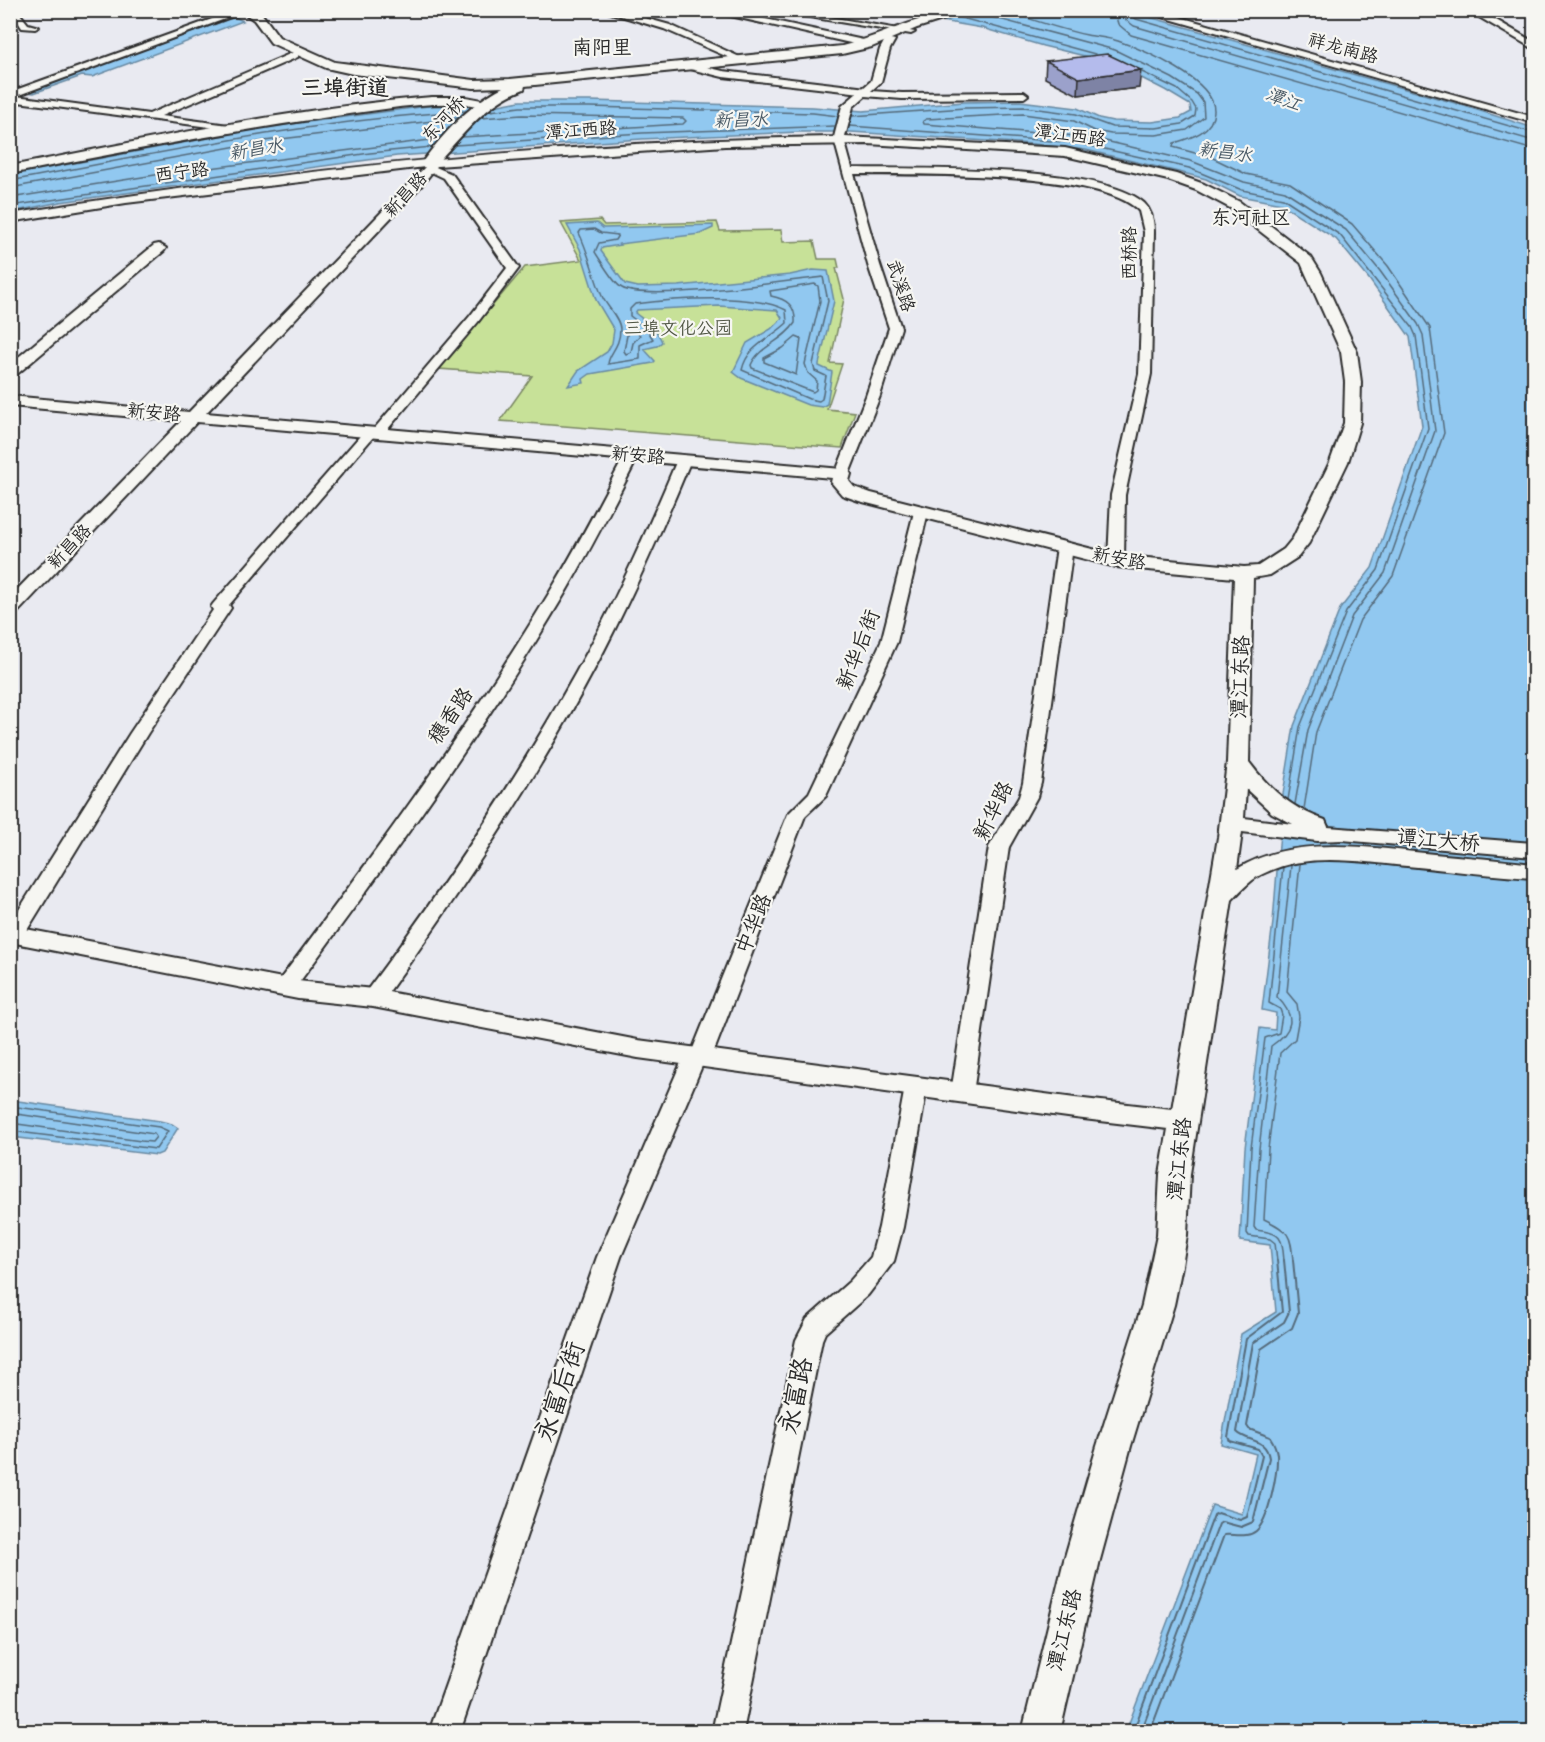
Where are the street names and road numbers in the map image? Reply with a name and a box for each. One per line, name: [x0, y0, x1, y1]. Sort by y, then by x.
street label: 祥龙南路: [1305, 28, 1381, 70]
street label: 东河桥: [417, 92, 471, 148]
street label: 潭江西路: [544, 117, 618, 145]
street label: 潭江西路: [1033, 119, 1107, 153]
street label: 西宁路: [154, 158, 210, 188]
street label: 新昌路: [379, 167, 433, 223]
street label: 西桥路: [1118, 226, 1142, 280]
street label: 武溪路: [880, 257, 920, 315]
street label: 新安路: [126, 399, 182, 427]
street label: 新安路: [610, 442, 666, 470]
street label: 新昌路: [43, 519, 97, 575]
street label: 新安路: [1090, 542, 1148, 576]
street label: 新华后街: [831, 606, 887, 694]
street label: 潭江东路: [1226, 635, 1256, 719]
street label: 穗香路: [422, 682, 480, 750]
street label: 新华路: [968, 777, 1020, 845]
street label: 谭江大桥: [1395, 823, 1481, 859]
street label: 中华路: [729, 890, 779, 958]
street label: 潭江东路: [1162, 1116, 1198, 1202]
street label: 永富后街: [528, 1337, 594, 1447]
street label: 永富路: [772, 1354, 822, 1438]
street label: 潭江东路: [1041, 1586, 1089, 1674]

